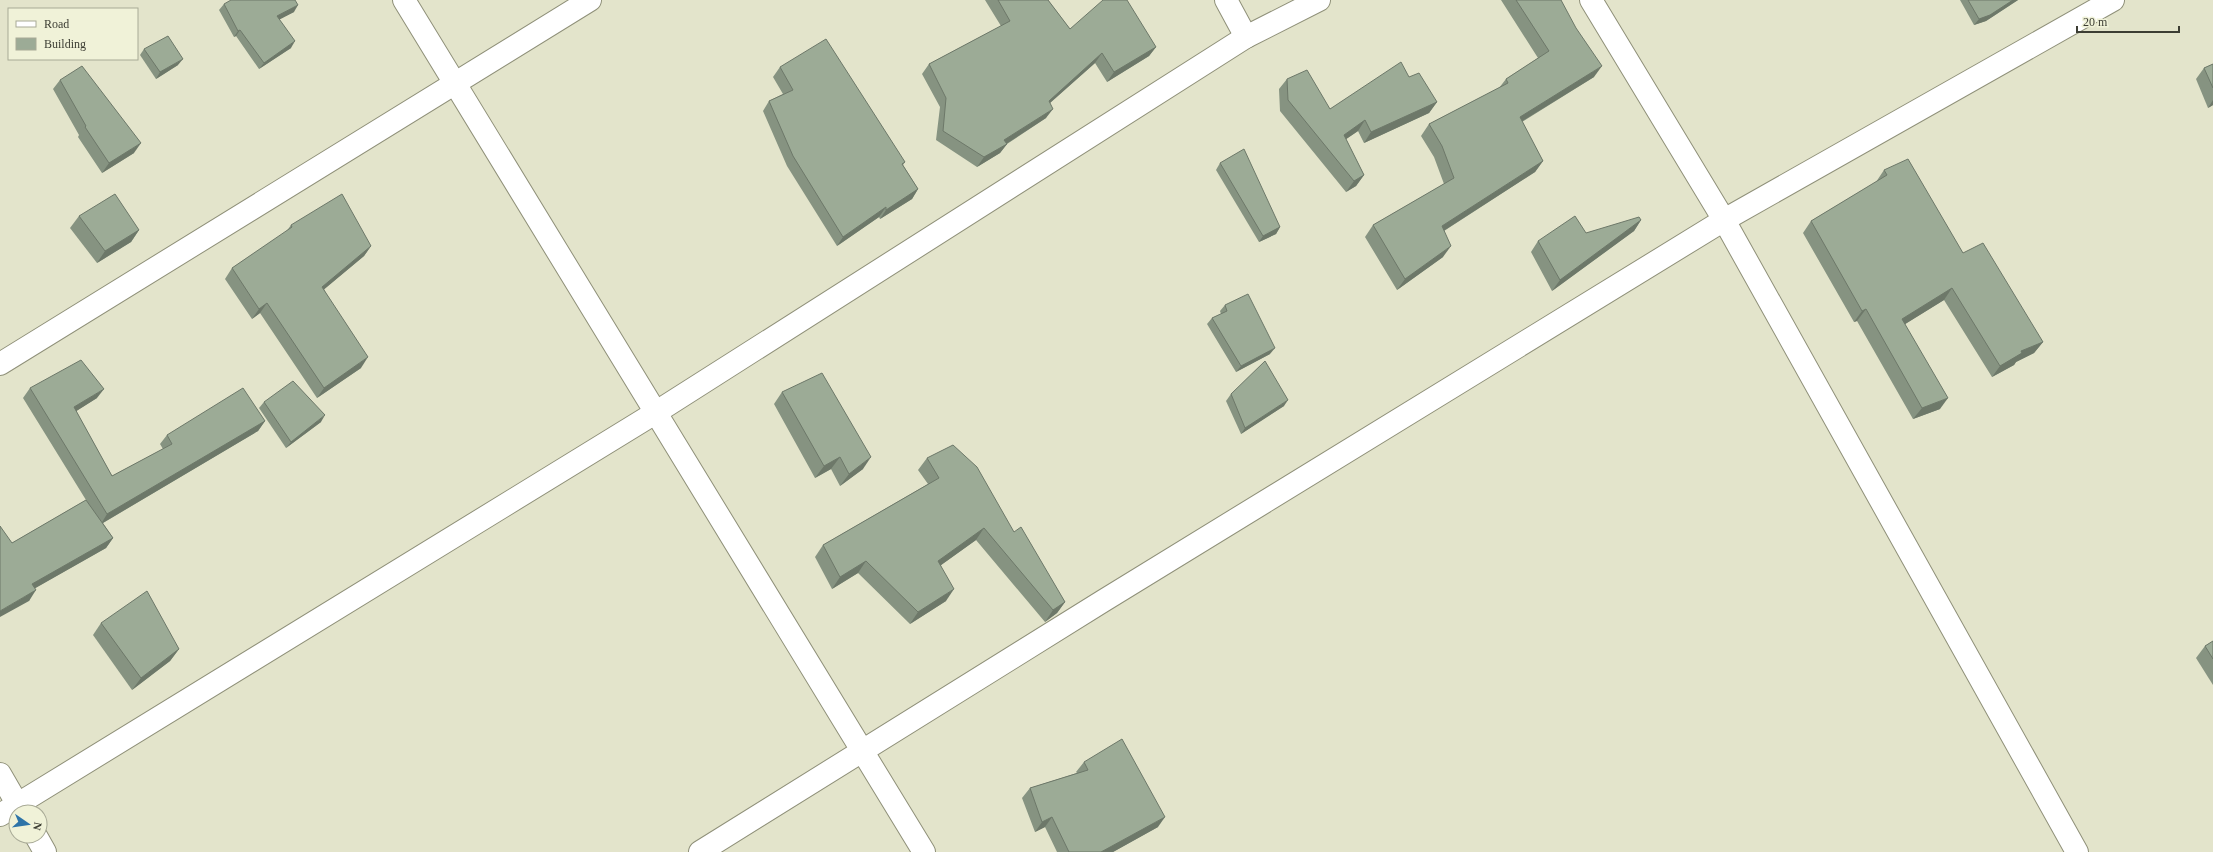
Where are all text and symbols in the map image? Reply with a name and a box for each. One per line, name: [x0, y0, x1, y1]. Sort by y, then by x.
legend: [8, 8, 138, 60]
scale bar: [2077, 8, 2179, 34]
text: 20 m: [2083, 15, 2108, 29]
text: Road: [44, 17, 69, 31]
text: Building: [44, 37, 86, 51]
north arrow: [8, 804, 48, 844]
text: N: [31, 821, 44, 832]

